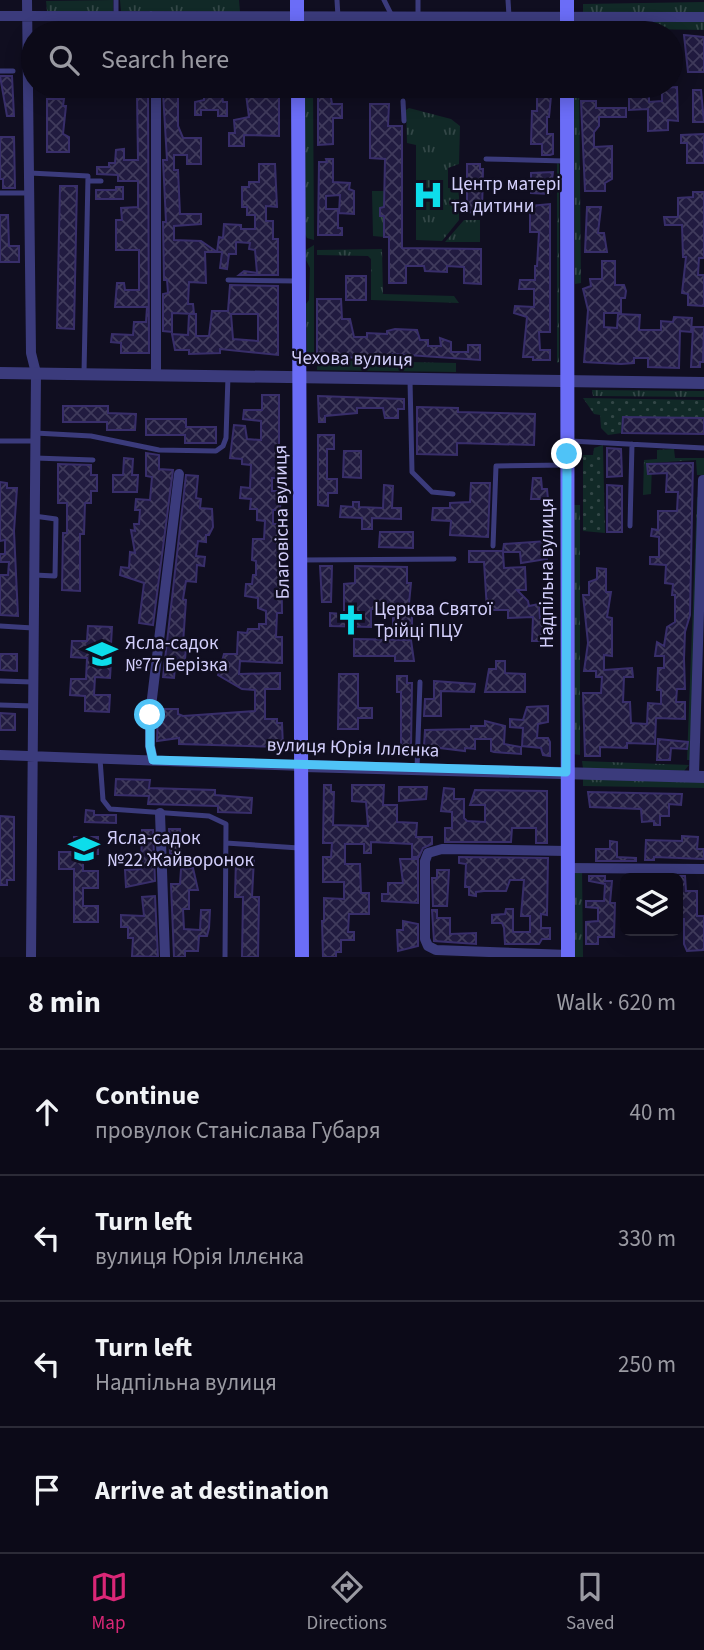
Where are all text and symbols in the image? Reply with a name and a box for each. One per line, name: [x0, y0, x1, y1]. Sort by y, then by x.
search box: [21, 21, 683, 98]
icon: search: [45, 41, 83, 79]
text: Search here: [101, 41, 229, 78]
place label: Центр матері та дитини: [451, 171, 561, 220]
hospital icon: Центр матері та дитини: [411, 178, 445, 212]
street label: Чехова вулиця: [291, 344, 413, 374]
route end: [551, 438, 582, 469]
street label: Благовісна вулиця: [267, 444, 297, 600]
street label: Надпільна вулиця: [534, 498, 561, 648]
place label: Церква Святої Трійці ПЦУ: [374, 596, 494, 645]
church icon: Церква Святої Трійці ПЦУ: [334, 603, 368, 637]
place label: Ясла-садок №77 Берізка: [125, 630, 228, 679]
school or university icon: Ясла-садок №77 Берізка: [85, 637, 119, 671]
route start: [134, 699, 165, 730]
street label: вулиця Юрія Іллєнка: [266, 731, 440, 765]
place label: Ясла-садок №22 Жайворонок: [107, 825, 255, 874]
school or university icon: Ясла-садок №22 Жайворонок: [67, 832, 101, 866]
map controls: [620, 873, 683, 936]
button: layers: [620, 873, 683, 936]
text: 8 min: [28, 981, 101, 1024]
text: Walk · 620 m: [557, 986, 676, 1019]
text: Continue: [95, 1077, 200, 1114]
icon: ahead: [28, 1093, 66, 1131]
text: 40 m: [629, 1096, 676, 1129]
text: провулок Станіслава Губаря: [95, 1114, 381, 1147]
text: Turn left: [95, 1203, 192, 1240]
icon: left: [28, 1219, 66, 1257]
text: 330 m: [618, 1222, 676, 1255]
text: вулиця Юрія Іллєнка: [95, 1240, 304, 1273]
text: Turn left: [95, 1329, 192, 1366]
icon: left: [28, 1345, 66, 1383]
text: 250 m: [618, 1348, 676, 1381]
text: Надпільна вулиця: [95, 1366, 277, 1399]
icon: arrive: [28, 1471, 66, 1509]
text: Arrive at destination: [95, 1472, 329, 1509]
tab: Map: [90, 1568, 128, 1637]
tab: Directions: [307, 1568, 387, 1637]
tab: Saved: [566, 1568, 614, 1637]

